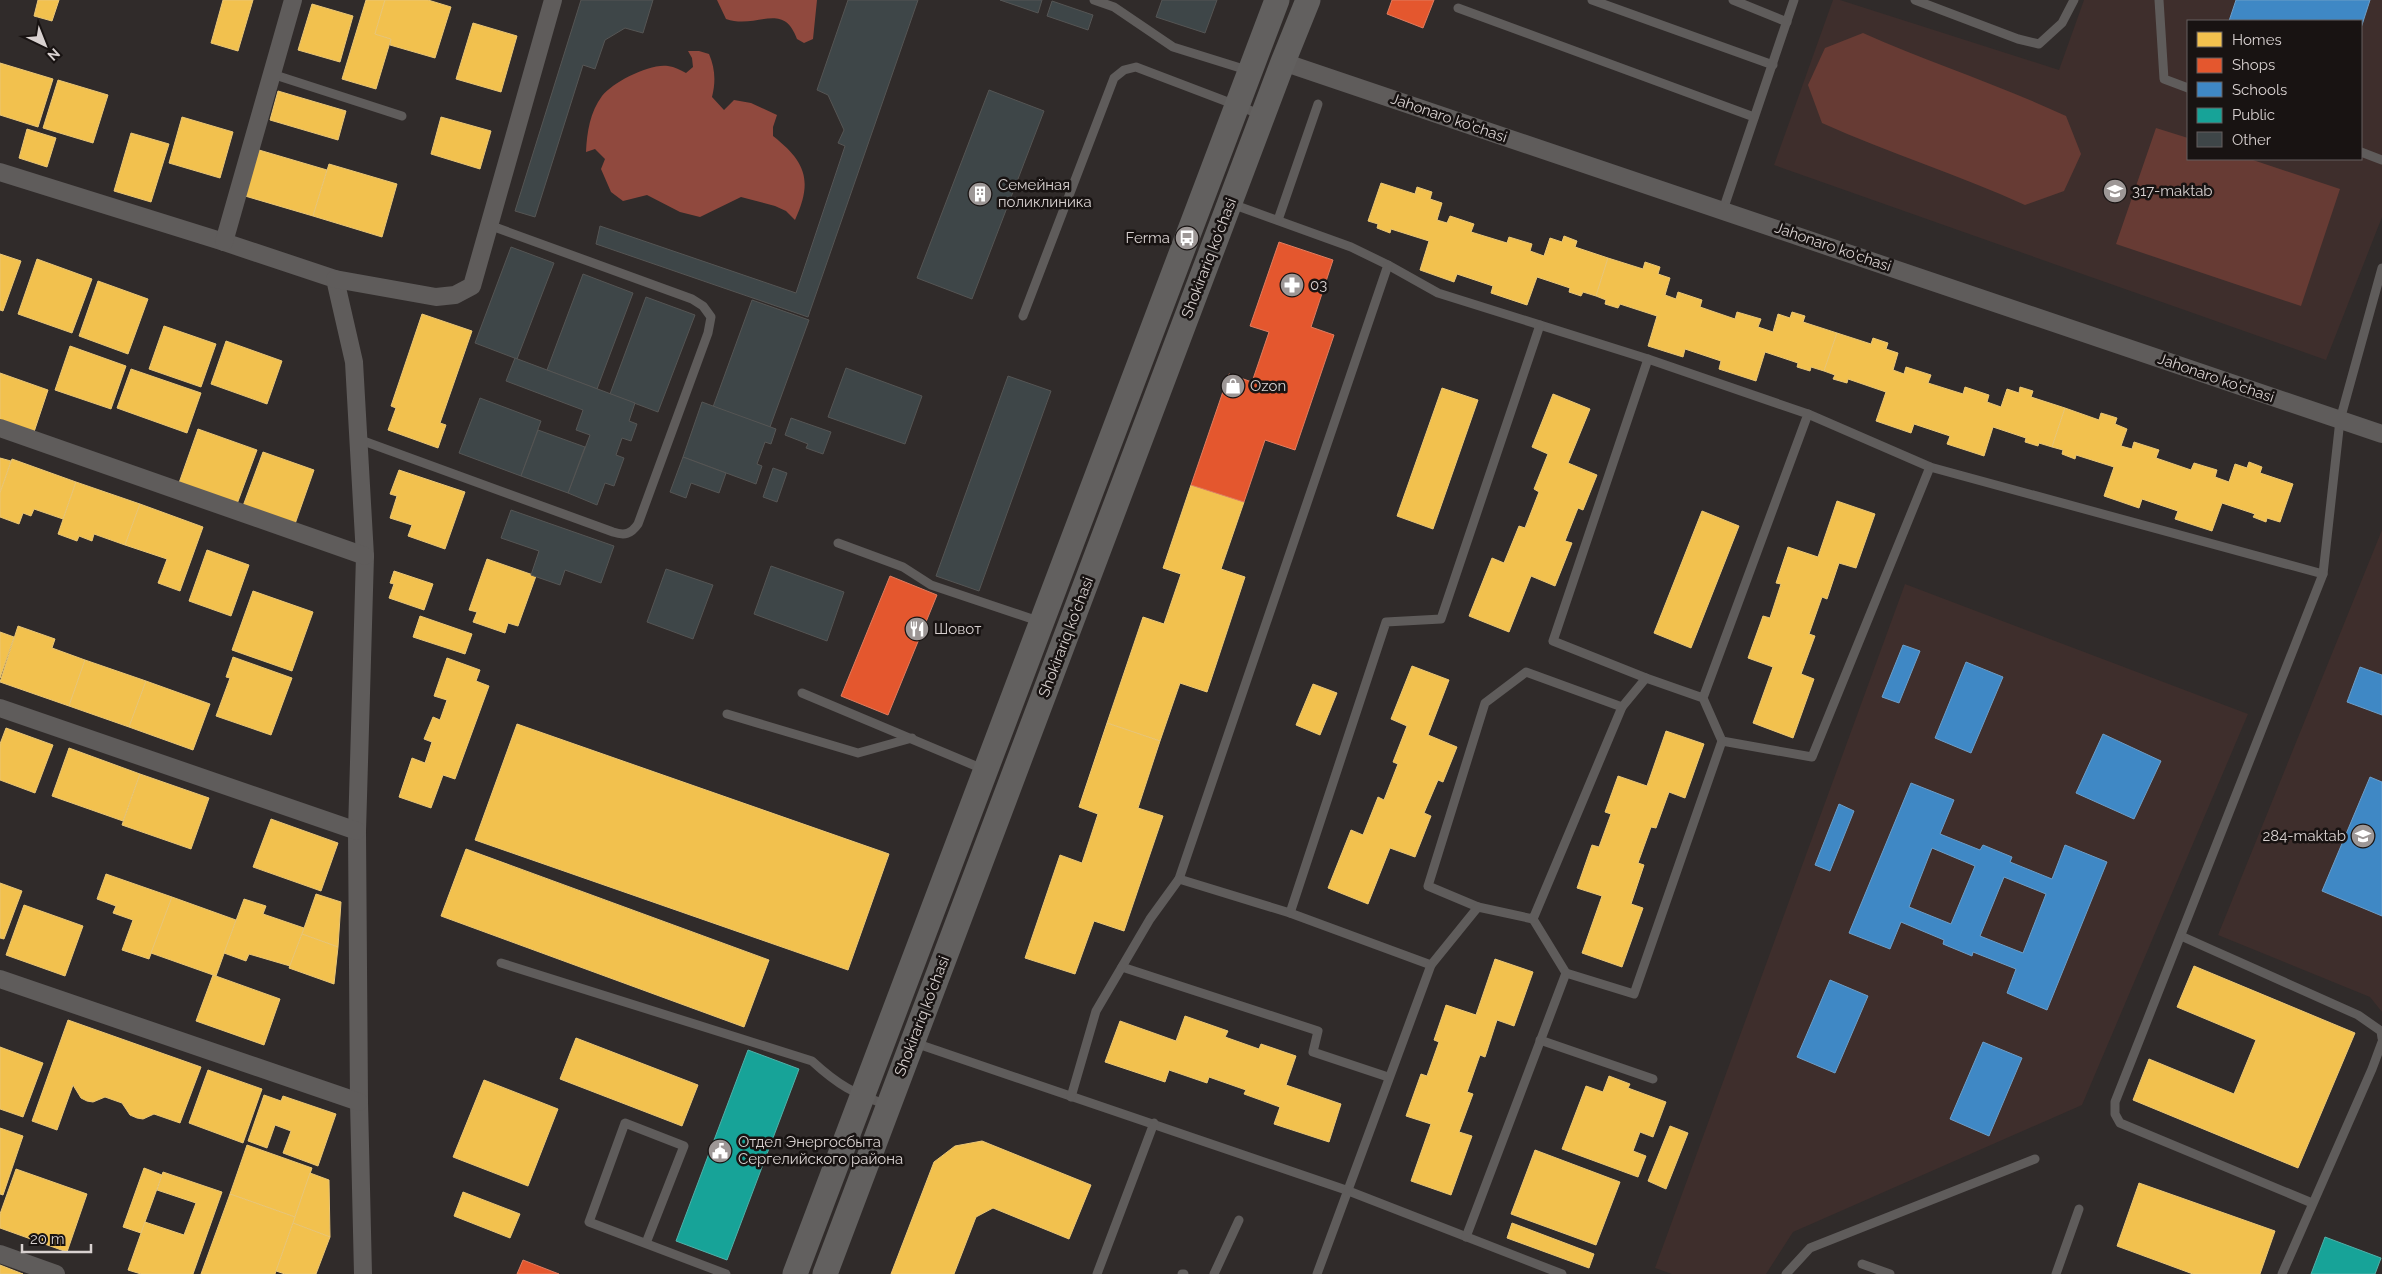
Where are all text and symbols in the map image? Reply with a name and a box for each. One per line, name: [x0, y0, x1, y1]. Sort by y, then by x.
north arrow: [20, 20, 70, 70]
legend: [2187, 20, 2362, 160]
text: Homes: [2232, 31, 2282, 49]
text: N: [45, 45, 63, 64]
text: Shops: [2232, 56, 2275, 74]
text: Schools: [2232, 81, 2287, 99]
street label: Jahonaro ko'chasi: [1388, 90, 1510, 146]
text: Public: [2232, 106, 2275, 124]
text: Other: [2232, 131, 2272, 149]
place label: Семейная поликлиника: [998, 176, 1092, 211]
school or university icon: 317-maktab: [2102, 178, 2128, 204]
building icon: Семейная поликлиника: [967, 181, 993, 207]
place label: 317-maktab: [2132, 182, 2213, 200]
street label: Shokirariq ko'chasi: [1178, 195, 1240, 321]
street label: Jahonaro ko'chasi: [1772, 219, 1894, 275]
bus stop icon: Ferma: [1174, 225, 1200, 251]
place label: Ferma: [1126, 229, 1170, 247]
pharmacy icon: 03: [1279, 272, 1305, 298]
place label: 03: [1310, 276, 1327, 294]
street label: Jahonaro ko'chasi: [2155, 350, 2277, 406]
shop icon: Ozon: [1220, 373, 1246, 399]
place label: Ozon: [1250, 377, 1286, 395]
street label: Shokirariq ko'chasi: [1035, 574, 1097, 700]
restaurant icon: Шовот: [904, 616, 930, 642]
place label: Шовот: [934, 620, 981, 638]
school or university icon: 284-maktab: [2350, 823, 2376, 849]
place label: 284-maktab: [2262, 827, 2346, 845]
street label: Shokirariq ko'chasi: [891, 953, 953, 1079]
place label: Отдел Энергосбыта Сергелийского района: [738, 1133, 903, 1168]
public building icon: Отдел Энергосбыта Сергелийского района: [707, 1138, 733, 1164]
scale bar: [22, 1222, 91, 1254]
text: 20 m: [30, 1230, 65, 1248]

